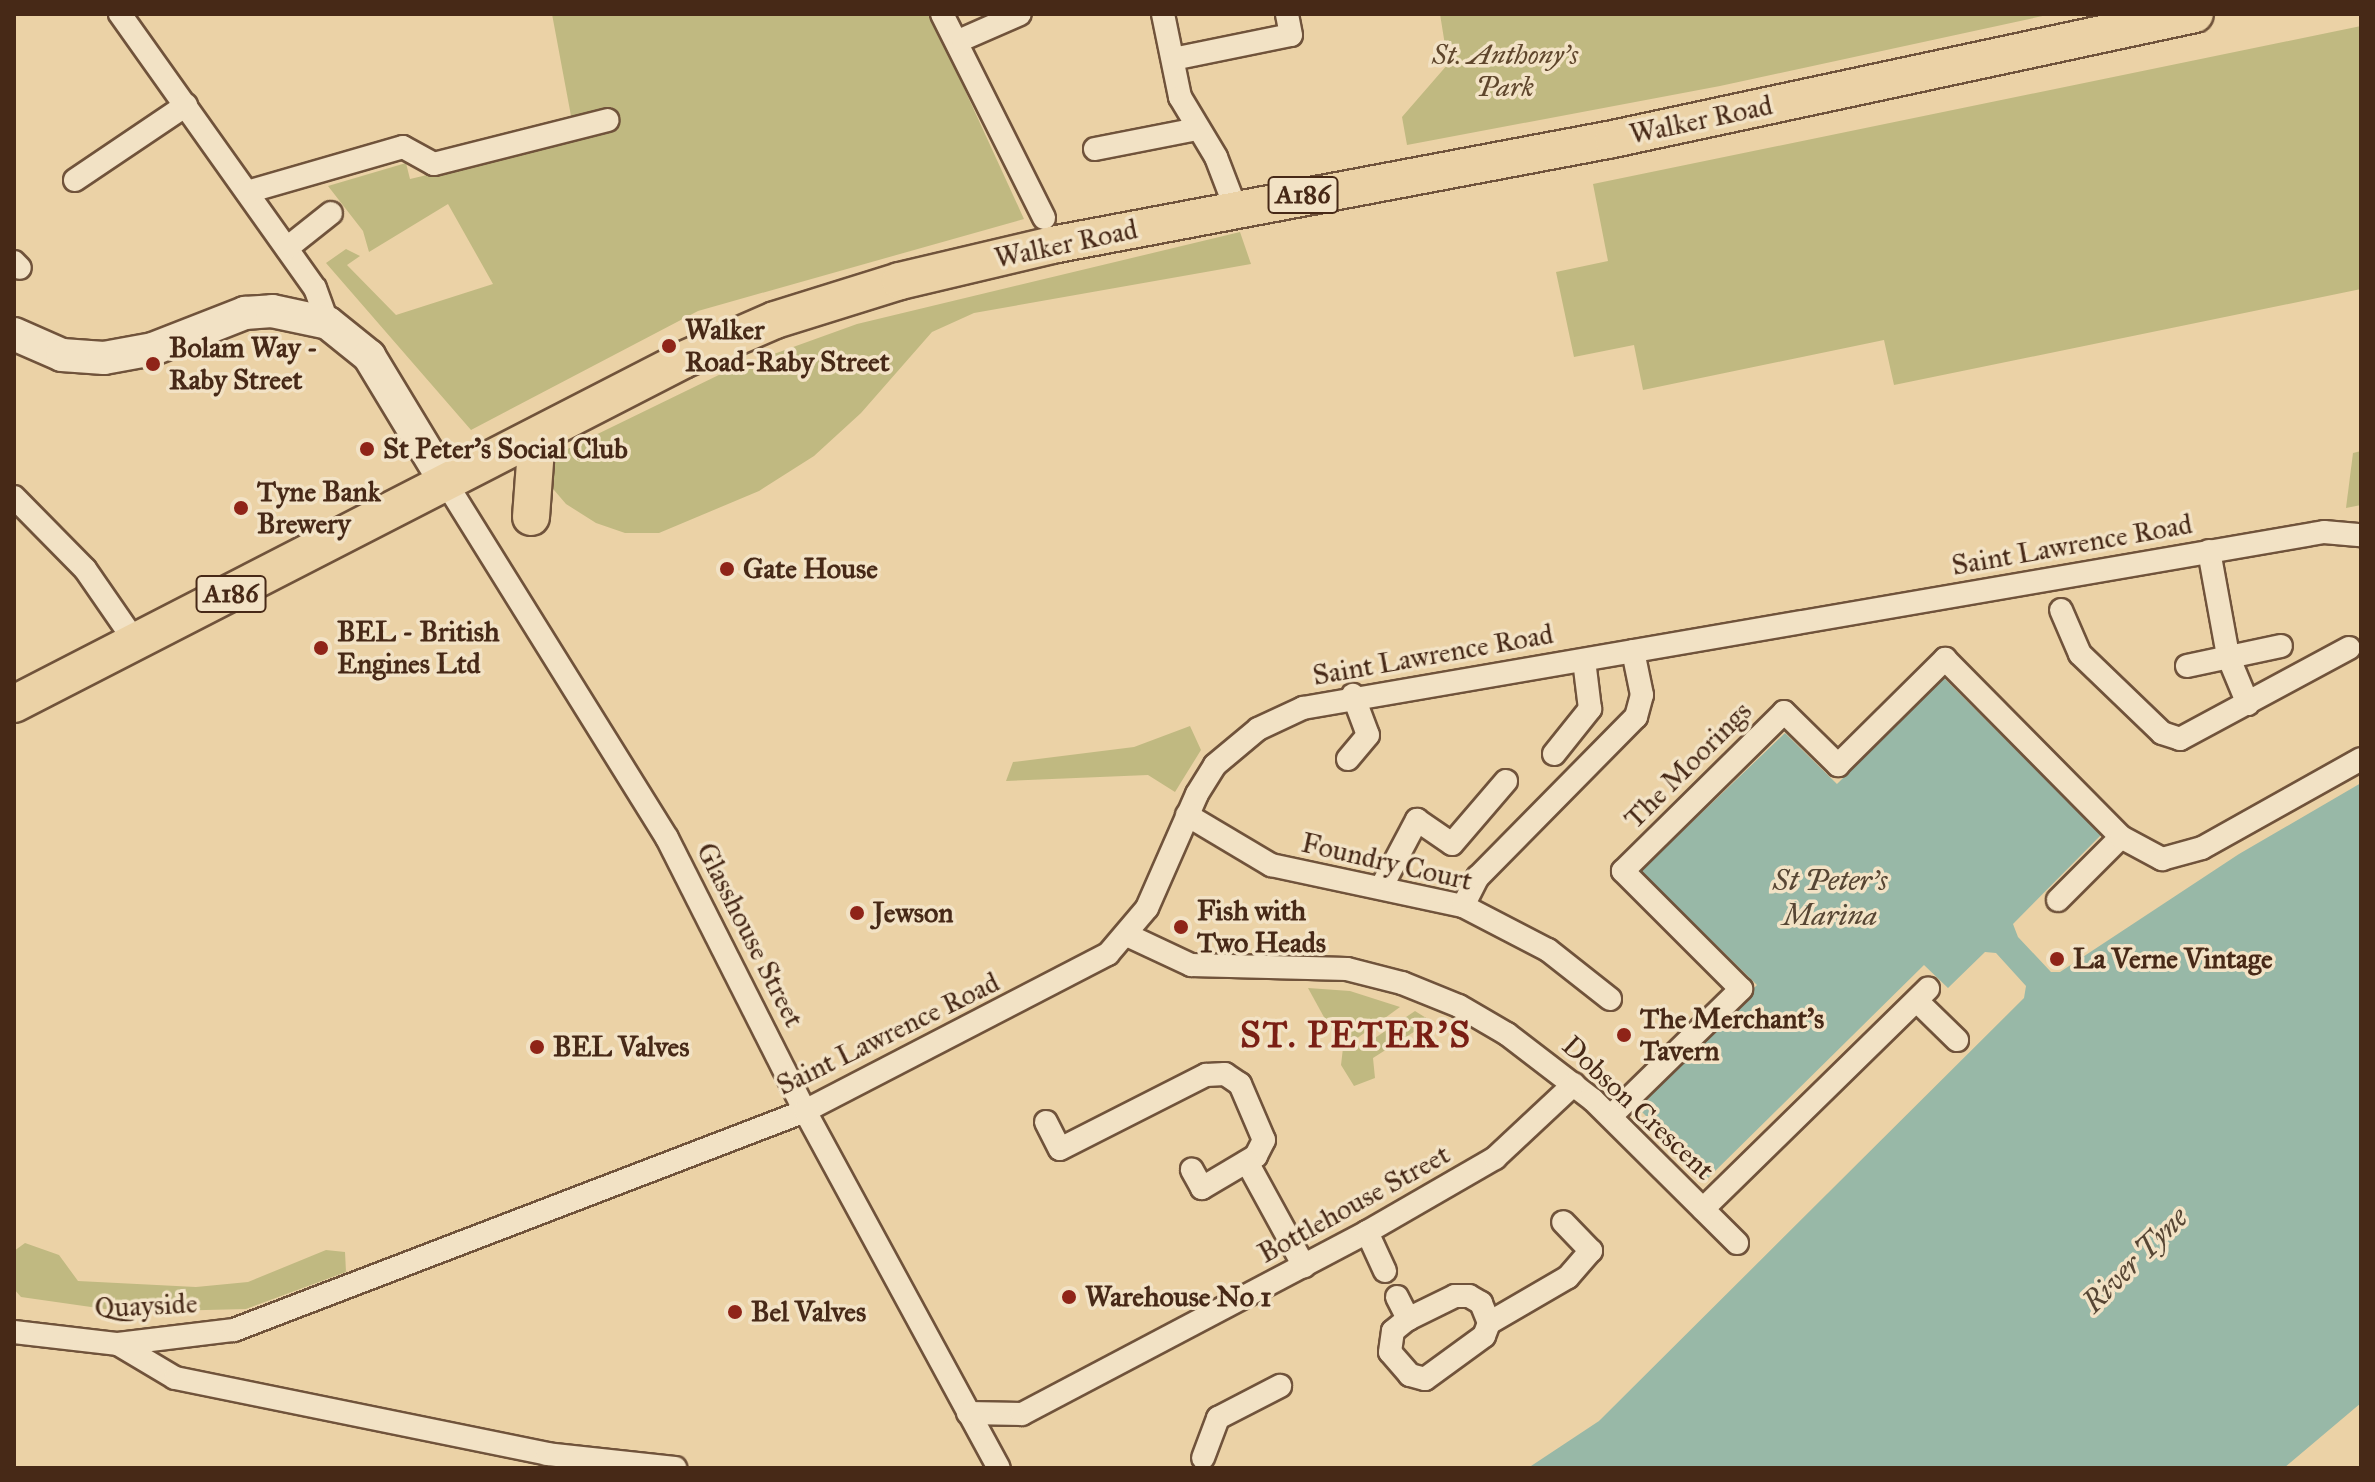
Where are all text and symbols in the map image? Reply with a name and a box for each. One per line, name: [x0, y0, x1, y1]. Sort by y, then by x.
park label: St. Anthony's Park: [1432, 38, 1578, 104]
street label: Walker Road: [1626, 88, 1776, 152]
road number: A186: [1267, 173, 1339, 217]
street label: Walker Road: [991, 212, 1141, 276]
place label: Walker Road-Raby Street: [685, 313, 890, 379]
place label: Bolam Way - Raby Street: [169, 331, 318, 397]
marker: Walker Road-Raby Street: [660, 337, 678, 355]
marker: Bolam Way - Raby Street: [144, 355, 162, 373]
place label: St Peter's Social Club: [383, 432, 628, 466]
marker: St Peter's Social Club: [358, 440, 376, 458]
place label: Tyne Bank Brewery: [257, 475, 381, 541]
marker: Tyne Bank Brewery: [232, 499, 250, 517]
street label: Saint Lawrence Road: [1949, 507, 2195, 583]
place label: Gate House: [743, 552, 878, 586]
marker: Gate House: [718, 560, 736, 578]
road number: A186: [195, 572, 267, 616]
place label: BEL - British Engines Ltd: [337, 615, 499, 681]
street label: Saint Lawrence Road: [1310, 617, 1556, 693]
marker: BEL - British Engines Ltd: [312, 639, 330, 657]
street label: The Moorings: [1617, 694, 1759, 836]
street label: Foundry Court: [1298, 826, 1476, 898]
street label: Glasshouse Street: [689, 837, 811, 1033]
water label: St Peter's Marina: [1773, 862, 1887, 932]
place label: Fish with Two Heads: [1197, 894, 1326, 960]
place label: Jewson: [873, 896, 953, 930]
marker: Jewson: [848, 904, 866, 922]
marker: Fish with Two Heads: [1172, 918, 1190, 936]
place label: La Verne Vintage: [2073, 942, 2273, 976]
marker: La Verne Vintage: [2048, 950, 2066, 968]
street label: Saint Lawrence Road: [771, 966, 1005, 1102]
place label: The Merchant's Tavern: [1640, 1002, 1824, 1068]
district label: ST. PETER'S: [1240, 1014, 1472, 1058]
marker: The Merchant's Tavern: [1615, 1026, 1633, 1044]
street label: Dobson Crescent: [1555, 1029, 1721, 1187]
place label: BEL Valves: [553, 1030, 689, 1064]
marker: BEL Valves: [528, 1038, 546, 1056]
street label: Bottlehouse Street: [1252, 1137, 1456, 1271]
water label: River Tyne: [2075, 1200, 2195, 1320]
place label: Warehouse No 1: [1085, 1280, 1271, 1314]
street label: Quayside: [94, 1287, 198, 1325]
marker: Warehouse No 1: [1060, 1288, 1078, 1306]
place label: Bel Valves: [751, 1295, 866, 1329]
marker: Bel Valves: [726, 1303, 744, 1321]

